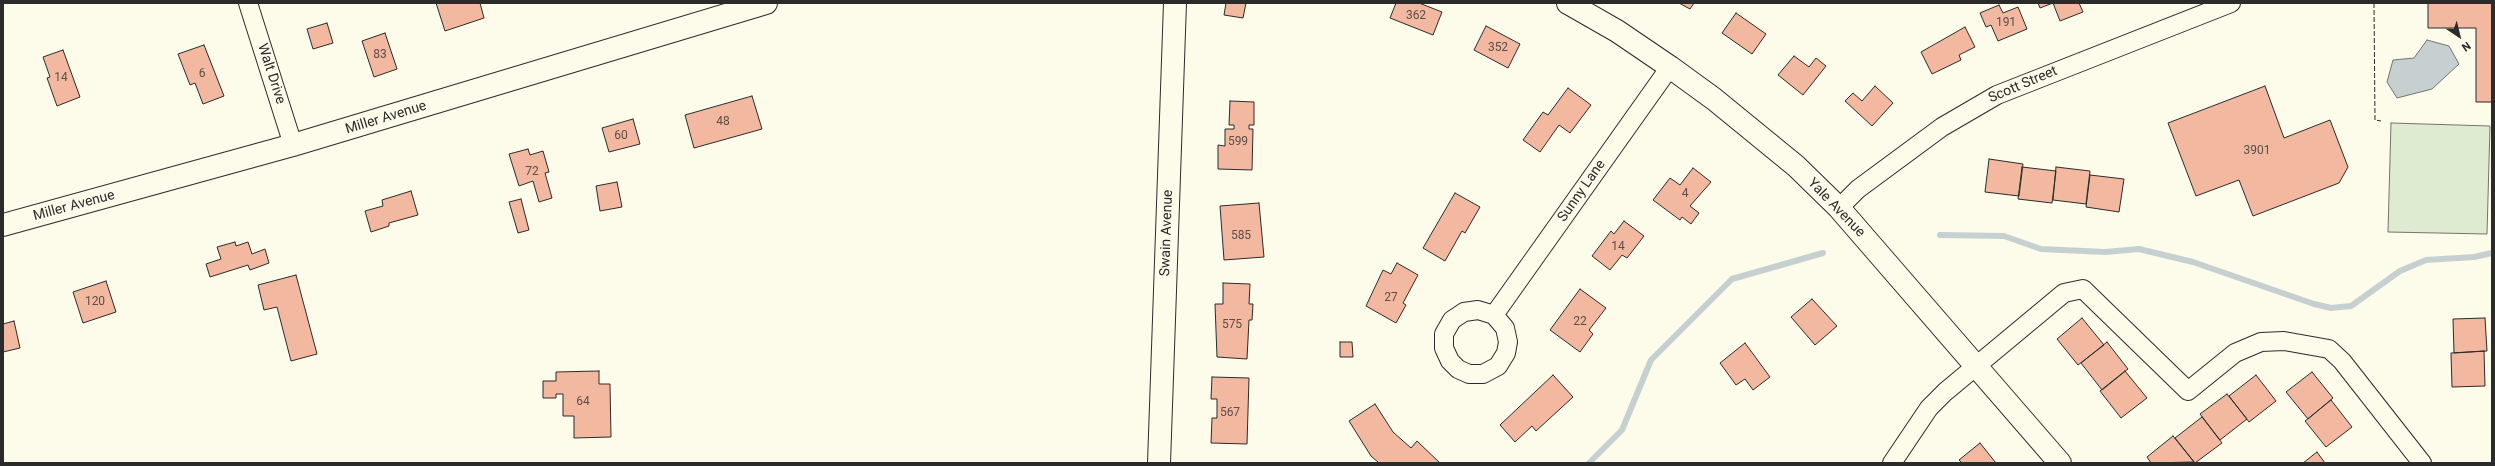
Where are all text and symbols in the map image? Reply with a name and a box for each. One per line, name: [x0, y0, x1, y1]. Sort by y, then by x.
house number: 362: [1406, 9, 1426, 23]
house number: 191: [1996, 16, 2016, 30]
north arrow: [2439, 16, 2479, 56]
text: N: [2459, 39, 2473, 54]
house number: 352: [1488, 41, 1508, 55]
street label: Walt Drive: [253, 42, 289, 106]
house number: 83: [373, 48, 387, 62]
street label: Scott Street: [1986, 63, 2060, 107]
house number: 6: [199, 67, 205, 81]
house number: 14: [54, 71, 68, 85]
street label: Miller Avenue: [343, 98, 429, 138]
house number: 48: [716, 115, 730, 129]
house number: 60: [614, 129, 628, 143]
house number: 599: [1228, 135, 1248, 149]
house number: 3901: [2244, 144, 2270, 158]
street label: Sunny Lane: [1554, 157, 1610, 225]
house number: 72: [525, 165, 539, 179]
street label: Yale Avenue: [1804, 175, 1868, 241]
street label: Miller Avenue: [31, 187, 117, 225]
house number: 4: [1682, 187, 1688, 201]
street label: Swain Avenue: [1157, 189, 1177, 277]
house number: 585: [1231, 229, 1251, 243]
house number: 14: [1611, 240, 1625, 254]
house number: 27: [1384, 291, 1398, 305]
house number: 120: [85, 295, 105, 309]
house number: 22: [1573, 315, 1587, 329]
house number: 575: [1222, 318, 1242, 332]
house number: 64: [576, 395, 590, 409]
house number: 567: [1220, 406, 1240, 420]

